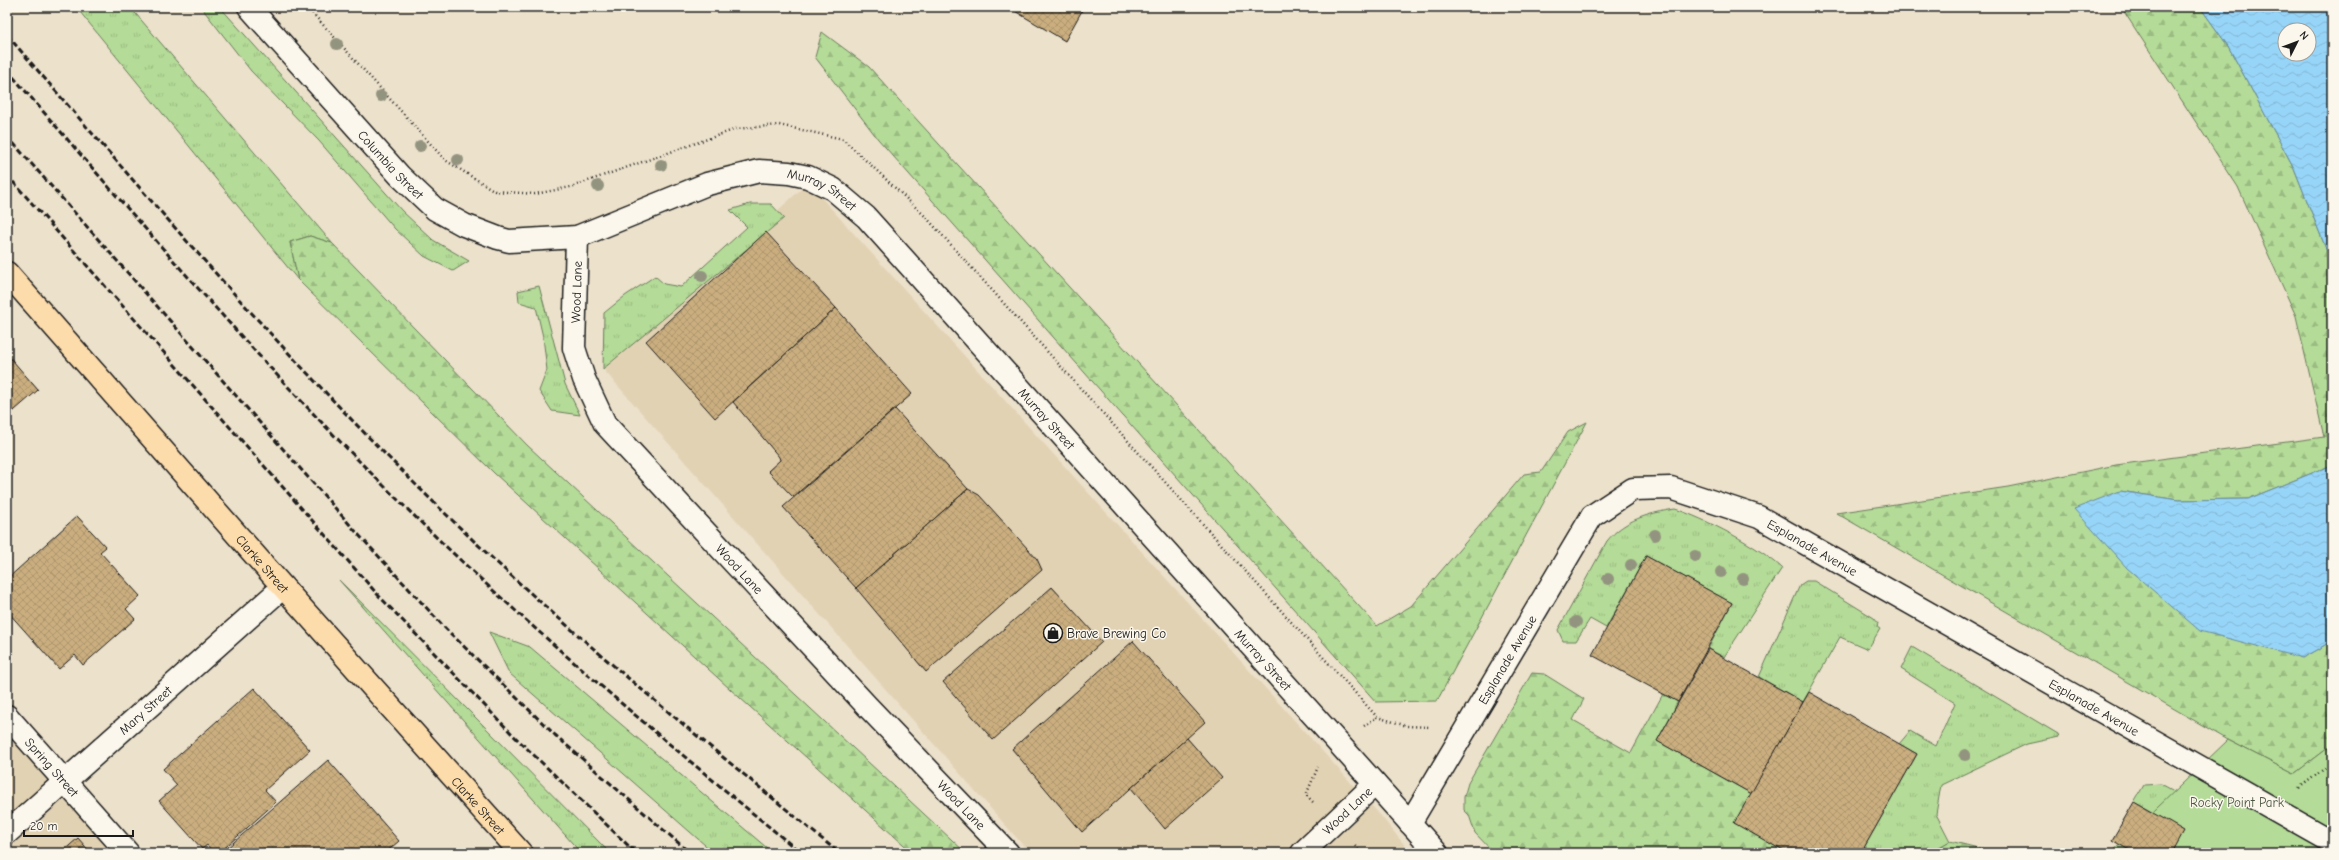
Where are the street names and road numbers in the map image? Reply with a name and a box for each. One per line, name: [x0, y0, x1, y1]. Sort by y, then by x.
street label: Columbia Street: [355, 127, 427, 203]
street label: Murray Street: [786, 166, 860, 214]
street label: Wood Lane: [568, 260, 585, 323]
street label: Murray Street: [1015, 385, 1079, 453]
street label: Esplanade Avenue: [1764, 516, 1860, 579]
street label: Clarke Street: [233, 532, 292, 597]
street label: Wood Lane: [712, 541, 766, 598]
street label: Esplanade Avenue: [1475, 612, 1540, 707]
street label: Murray Street: [1232, 626, 1295, 695]
street label: Esplanade Avenue: [2046, 676, 2142, 739]
street label: Mary Street: [116, 682, 176, 738]
street label: Spring Street: [22, 735, 82, 801]
street label: Clarke Street: [448, 774, 508, 839]
street label: Wood Lane: [934, 777, 989, 833]
street label: Wood Lane: [1320, 784, 1376, 838]

